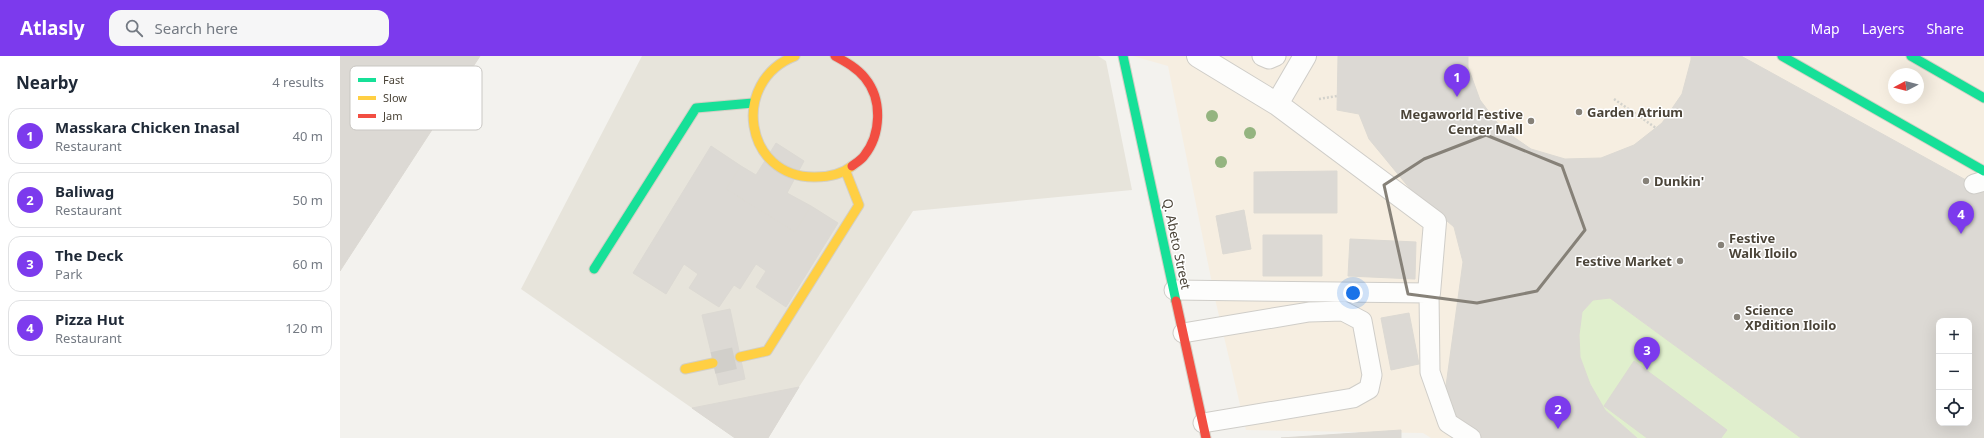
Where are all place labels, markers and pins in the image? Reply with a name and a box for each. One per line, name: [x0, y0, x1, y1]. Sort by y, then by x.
pin: 1: [1444, 64, 1470, 97]
place label: Garden Atrium: [1587, 103, 1683, 121]
place label: Megaworld Festive Center Mall: [1400, 105, 1523, 138]
marker: Garden Atrium: [1574, 107, 1584, 117]
marker: Megaworld Festive Center Mall: [1526, 116, 1536, 126]
place label: Dunkin': [1654, 172, 1704, 190]
marker: Dunkin': [1641, 176, 1651, 186]
pin: 4: [1948, 201, 1974, 234]
place label: Festive Walk Iloilo: [1729, 229, 1797, 262]
marker: Festive Walk Iloilo: [1716, 240, 1726, 250]
place label: Festive Market: [1575, 252, 1672, 270]
marker: Festive Market: [1675, 256, 1685, 266]
place label: Science XPdition Iloilo: [1745, 301, 1836, 334]
marker: Science XPdition Iloilo: [1732, 312, 1742, 322]
pin: 3: [1634, 337, 1660, 370]
pin: 2: [1545, 396, 1571, 429]

